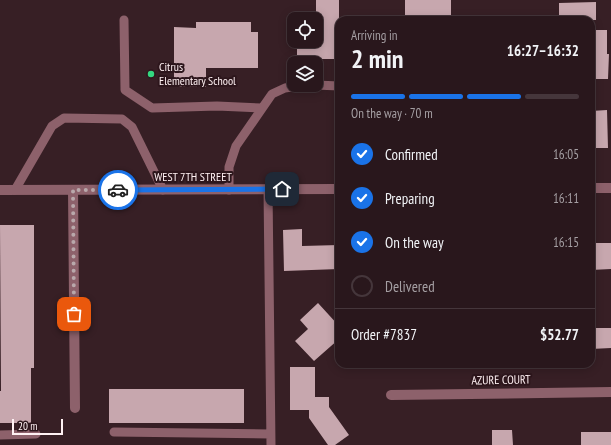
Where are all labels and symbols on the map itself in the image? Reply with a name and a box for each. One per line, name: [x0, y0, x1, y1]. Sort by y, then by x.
place label: Citrus Elementary School: [159, 59, 236, 88]
marker: Citrus Elementary School: [146, 69, 156, 79]
street label: WEST 7TH STREET: [154, 169, 232, 184]
courier: [98, 170, 138, 210]
pin: [265, 172, 299, 206]
pin: [57, 297, 91, 331]
street label: AZURE COURT: [471, 371, 531, 388]
scale bar: [12, 417, 63, 436]

